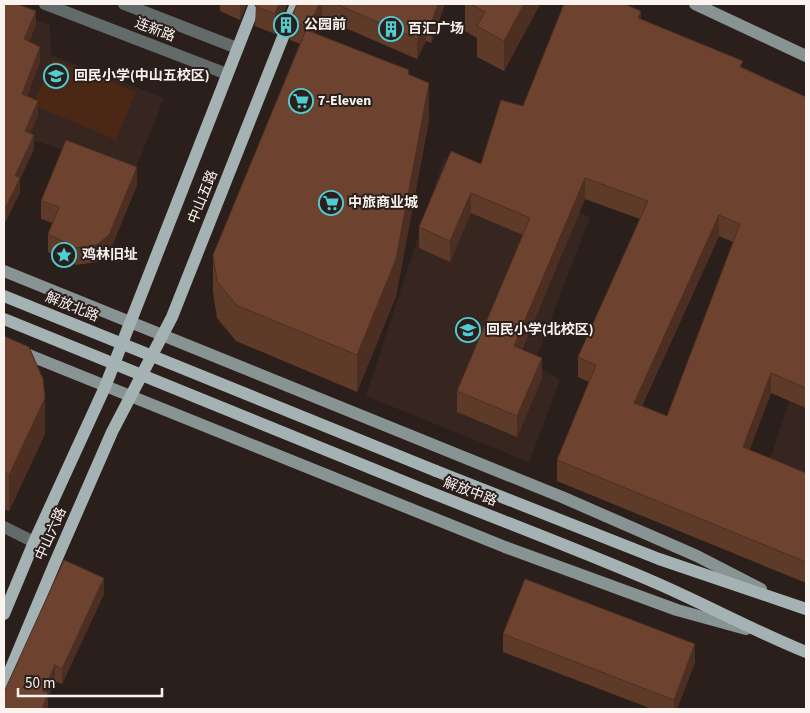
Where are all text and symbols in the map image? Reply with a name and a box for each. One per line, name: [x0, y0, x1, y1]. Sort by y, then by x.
building icon: 公园前: [273, 12, 299, 38]
street label: 连新路: [132, 13, 178, 47]
place label: 公园前: [304, 15, 346, 35]
building icon: 百汇广场: [378, 16, 404, 42]
place label: 百汇广场: [408, 19, 464, 39]
school or university icon: 回民小学(中山五校区): [43, 63, 69, 89]
place label: 回民小学(中山五校区): [74, 66, 210, 86]
supermarket icon: 7-Eleven: [288, 88, 314, 114]
place label: 7-Eleven: [318, 91, 371, 111]
street label: 中山五路: [183, 167, 223, 227]
supermarket icon: 中旅商业城: [318, 190, 344, 216]
place label: 中旅商业城: [348, 193, 418, 213]
place icon: 鸡林旧址: [51, 242, 77, 268]
place label: 鸡林旧址: [82, 245, 138, 265]
street label: 解放北路: [42, 287, 102, 327]
school or university icon: 回民小学(北校区): [455, 317, 481, 343]
place label: 回民小学(北校区): [486, 320, 594, 340]
street label: 解放中路: [440, 473, 500, 511]
street label: 中山六路: [30, 504, 72, 564]
scale bar: [18, 666, 161, 698]
text: 50 m: [25, 673, 55, 694]

